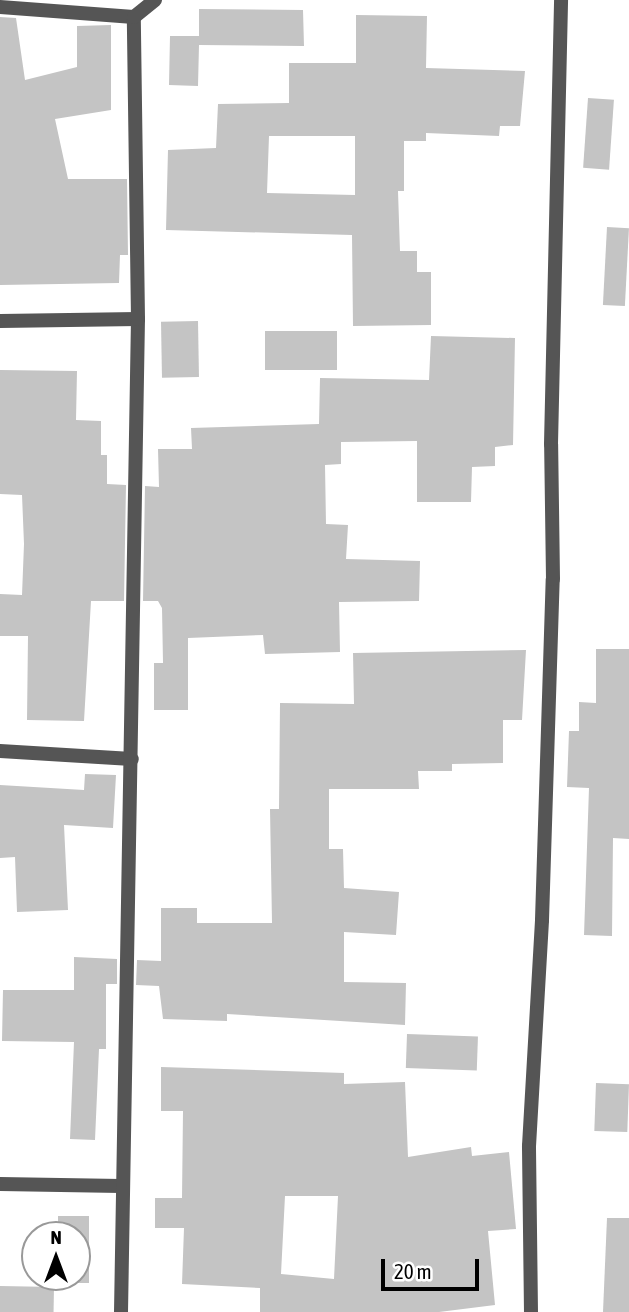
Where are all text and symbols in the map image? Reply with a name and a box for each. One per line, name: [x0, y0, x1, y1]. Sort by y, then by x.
north arrow: [21, 1221, 91, 1291]
text: N: [50, 1226, 62, 1248]
scale bar: [384, 1246, 482, 1290]
text: 20 m: [394, 1259, 432, 1283]

